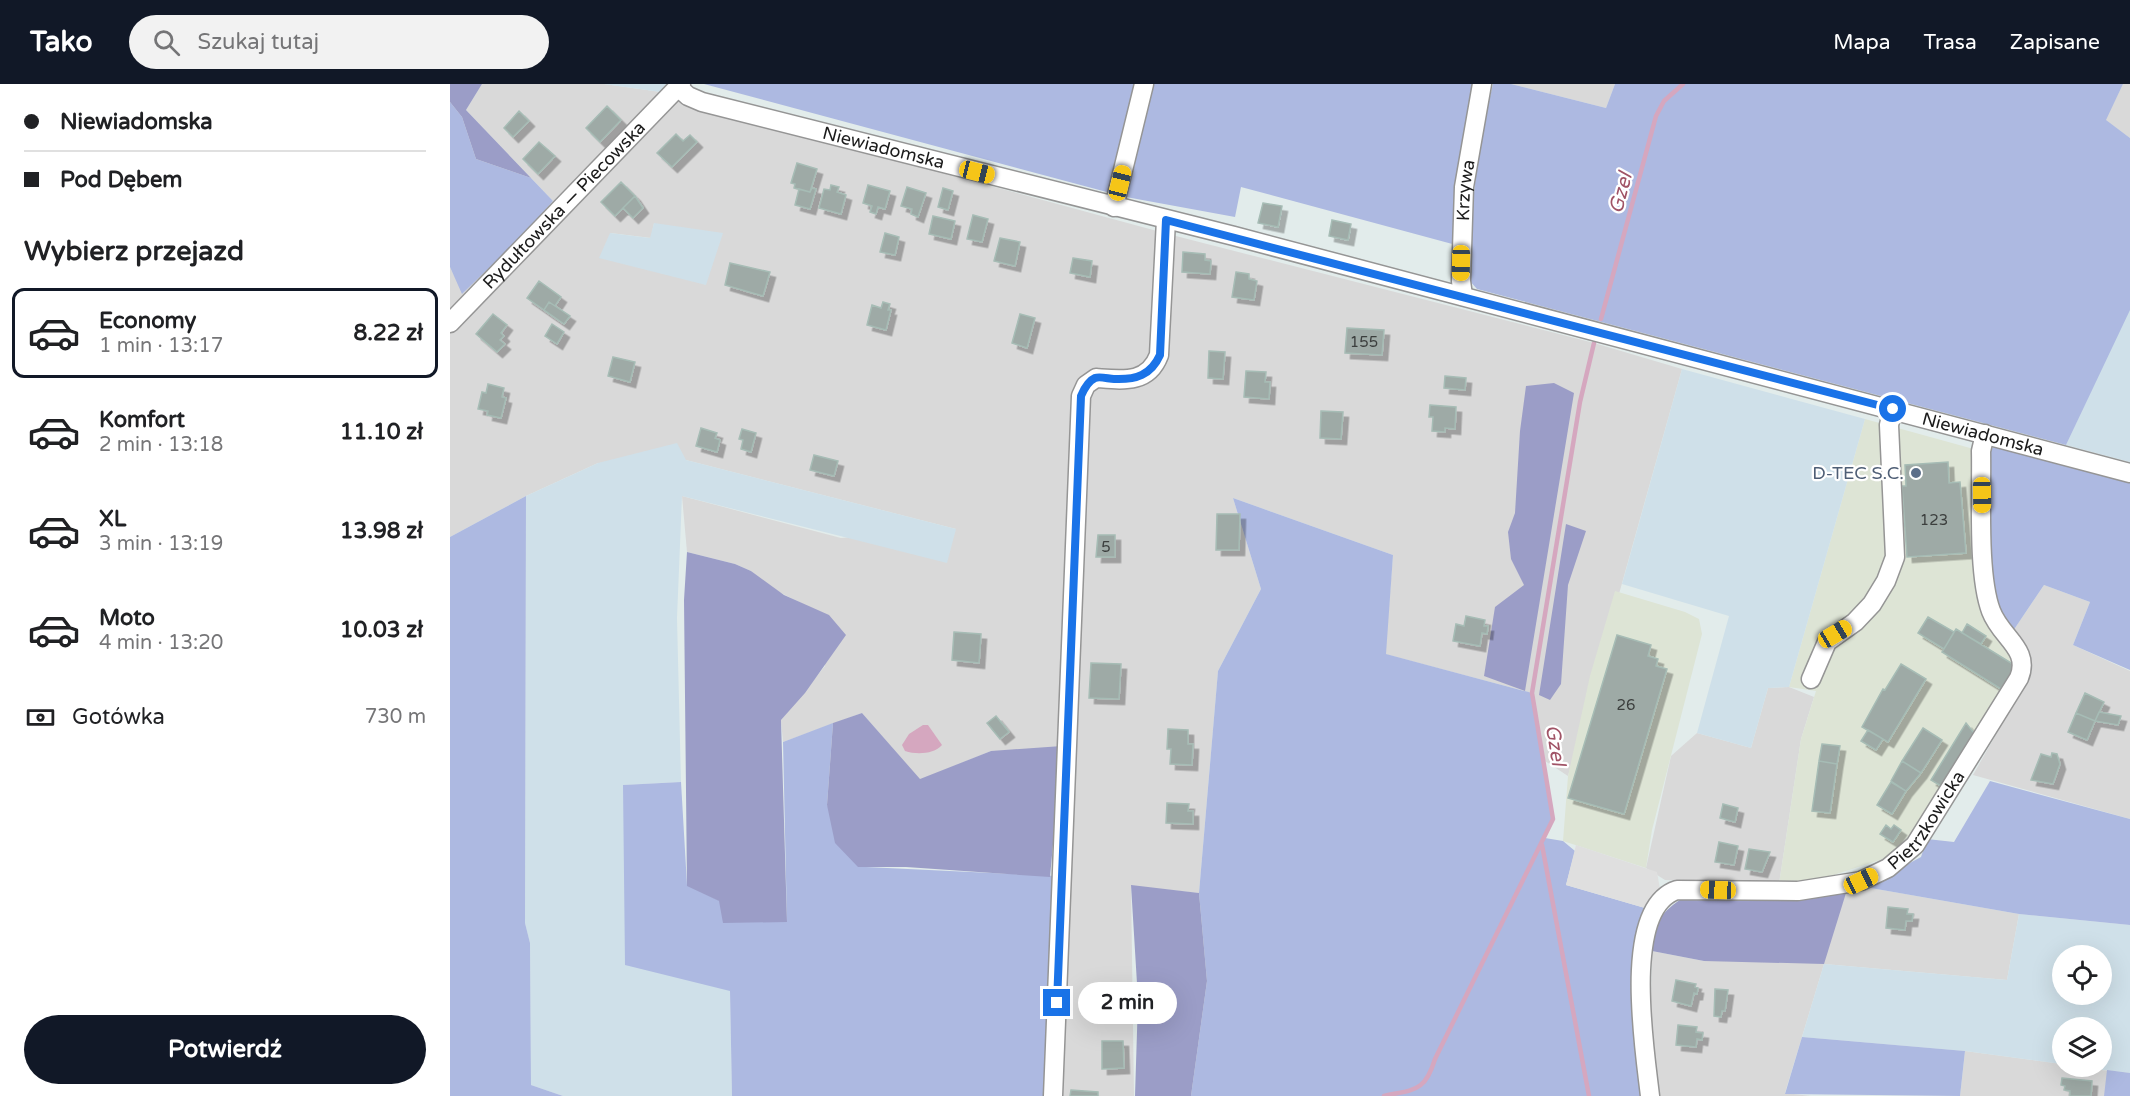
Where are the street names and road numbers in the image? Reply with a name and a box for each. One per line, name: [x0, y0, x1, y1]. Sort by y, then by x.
street label: Rydułtowska — Piecowska: [478, 117, 650, 294]
street label: Niewiadomska: [820, 122, 947, 174]
street label: Krzywa: [1452, 158, 1480, 221]
street label: Niewiadomska: [1920, 407, 2046, 461]
street label: Pietrzkowicka: [1883, 767, 1970, 875]

